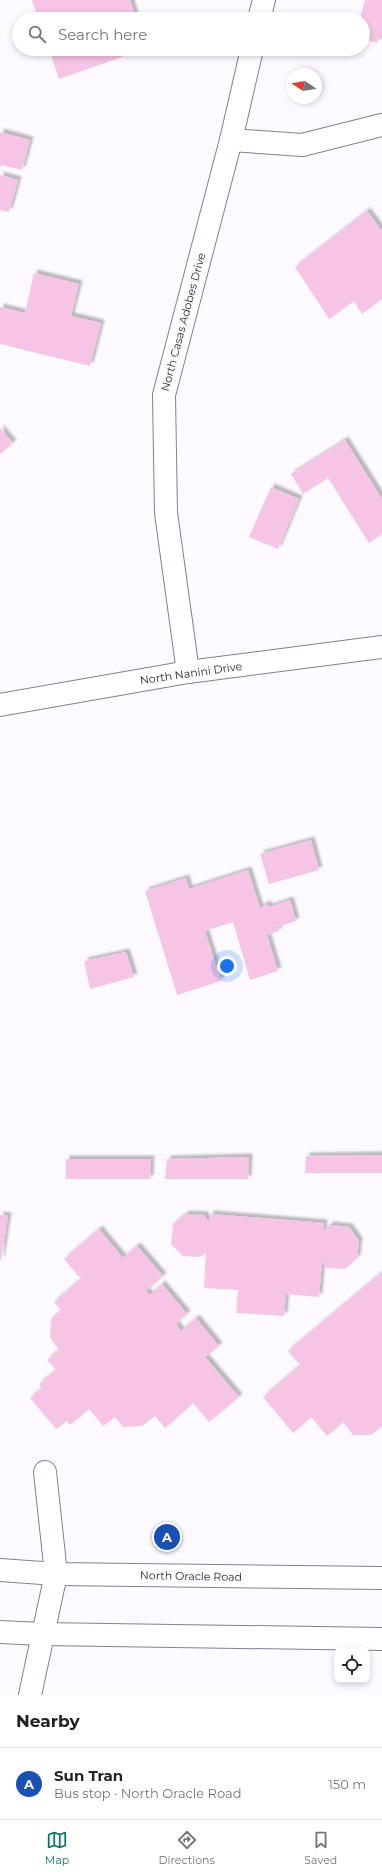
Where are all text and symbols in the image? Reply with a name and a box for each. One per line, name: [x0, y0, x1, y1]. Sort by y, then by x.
search box: [12, 12, 370, 56]
icon: search: [26, 23, 48, 45]
text: Search here: [58, 25, 147, 44]
north arrow: [286, 68, 322, 104]
street label: North Casas Adobes Drive: [158, 251, 208, 393]
street label: North Nanini Drive: [139, 659, 243, 687]
your location: [217, 956, 237, 976]
pin: A: [154, 1522, 180, 1552]
street label: North Oracle Road: [140, 1568, 242, 1584]
map controls: [334, 1647, 370, 1683]
button: locate: [334, 1647, 370, 1683]
text: Nearby: [16, 1711, 80, 1731]
text: Sun Tran: [54, 1766, 123, 1785]
text: A: [24, 1776, 34, 1792]
text: 150 m: [328, 1776, 366, 1792]
text: Bus stop · North Oracle Road: [54, 1785, 242, 1801]
tab: Map: [45, 1829, 69, 1867]
tab: Directions: [159, 1829, 215, 1867]
tab: Saved: [304, 1829, 337, 1867]

